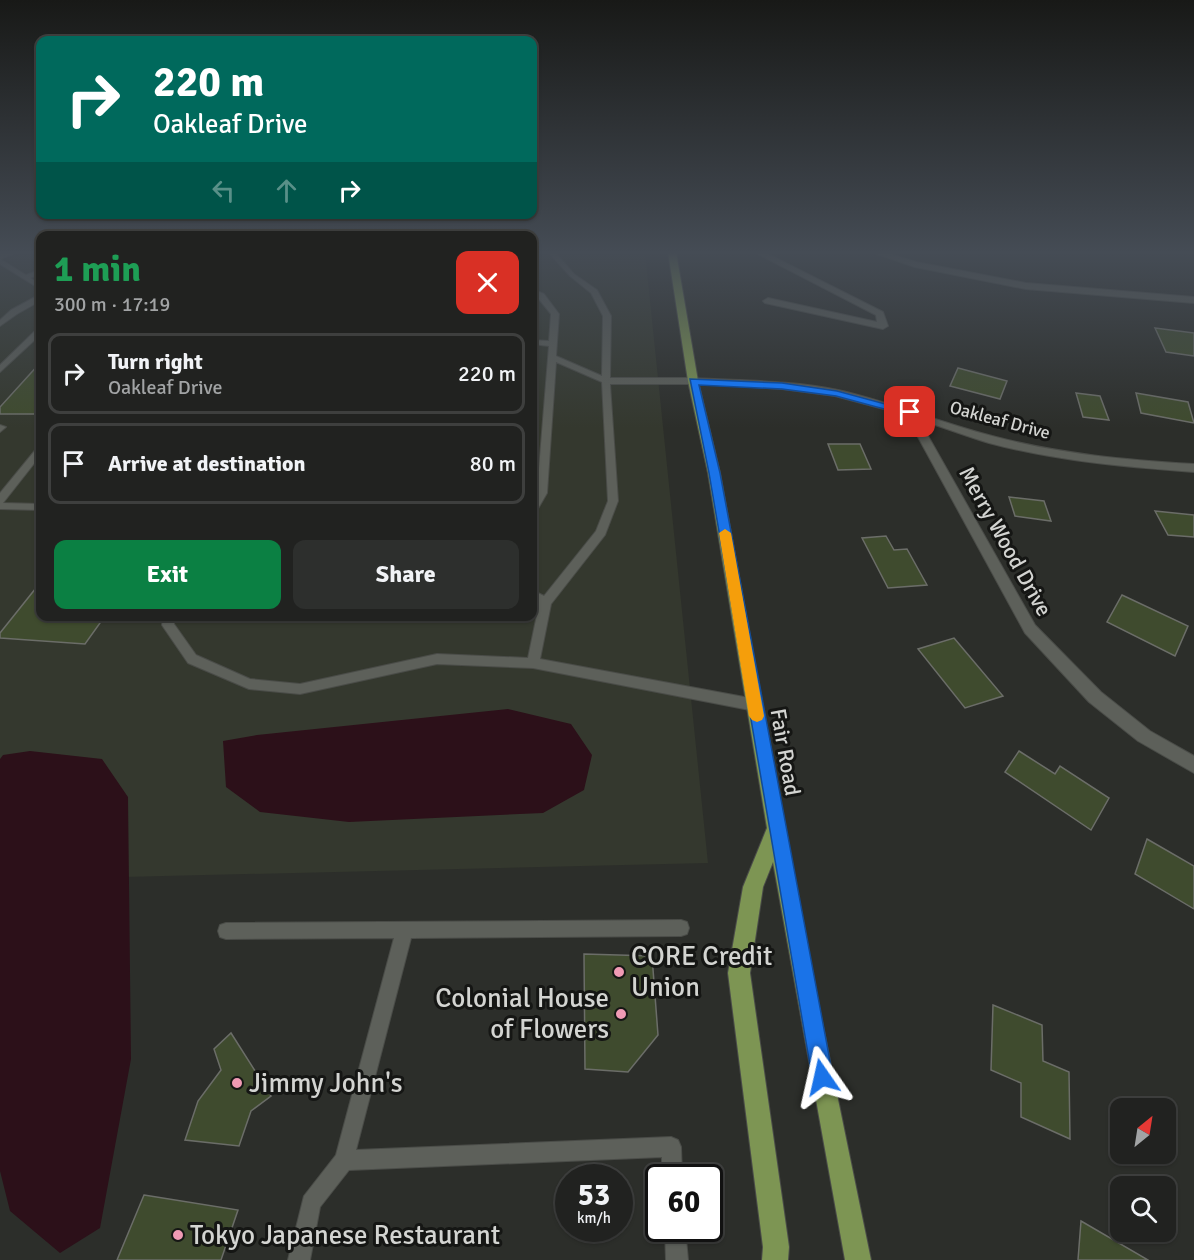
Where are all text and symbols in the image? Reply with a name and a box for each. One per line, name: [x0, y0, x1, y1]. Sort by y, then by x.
text: 220 m: [153, 57, 264, 108]
icon: right: [54, 60, 132, 138]
text: Oakleaf Drive: [153, 108, 307, 141]
icon: left: [207, 174, 240, 207]
icon: ahead: [270, 174, 303, 207]
icon: right: [333, 174, 366, 207]
text: 1 min: [54, 247, 141, 292]
button: close: [456, 251, 519, 314]
text: 300 m · 17:19: [54, 292, 170, 317]
text: Turn right: [108, 348, 203, 375]
icon: right: [57, 357, 90, 390]
text: 220 m: [458, 360, 516, 387]
text: Oakleaf Drive: [108, 375, 222, 400]
pin: [884, 386, 935, 437]
icon: arrive: [893, 395, 926, 428]
street label: Oakleaf Drive: [947, 396, 1053, 444]
icon: arrive: [57, 447, 90, 480]
text: Arrive at destination: [108, 450, 305, 477]
text: 80 m: [470, 450, 516, 477]
street label: Merry Wood Drive: [953, 462, 1058, 621]
button: Exit: [54, 540, 281, 609]
button: Share: [293, 540, 519, 609]
street label: Fair Road: [765, 706, 806, 798]
place label: CORE Credit Union: [631, 940, 772, 1004]
marker: CORE Credit Union: [612, 965, 626, 979]
place label: Colonial House of Flowers: [435, 982, 609, 1046]
marker: Colonial House of Flowers: [614, 1007, 628, 1021]
position arrow: [790, 1045, 854, 1109]
place label: Jimmy John's: [249, 1067, 403, 1100]
marker: Jimmy John's: [230, 1076, 244, 1090]
north arrow: [1110, 1098, 1176, 1164]
map controls: [1110, 1098, 1176, 1242]
speed limit sign: 60: [645, 1164, 723, 1242]
button: search: [1110, 1176, 1176, 1242]
text: 53: [578, 1177, 610, 1214]
text: km/h: [577, 1209, 611, 1227]
place label: Tokyo Japanese Restaurant: [190, 1219, 500, 1252]
marker: Tokyo Japanese Restaurant: [171, 1228, 185, 1242]

